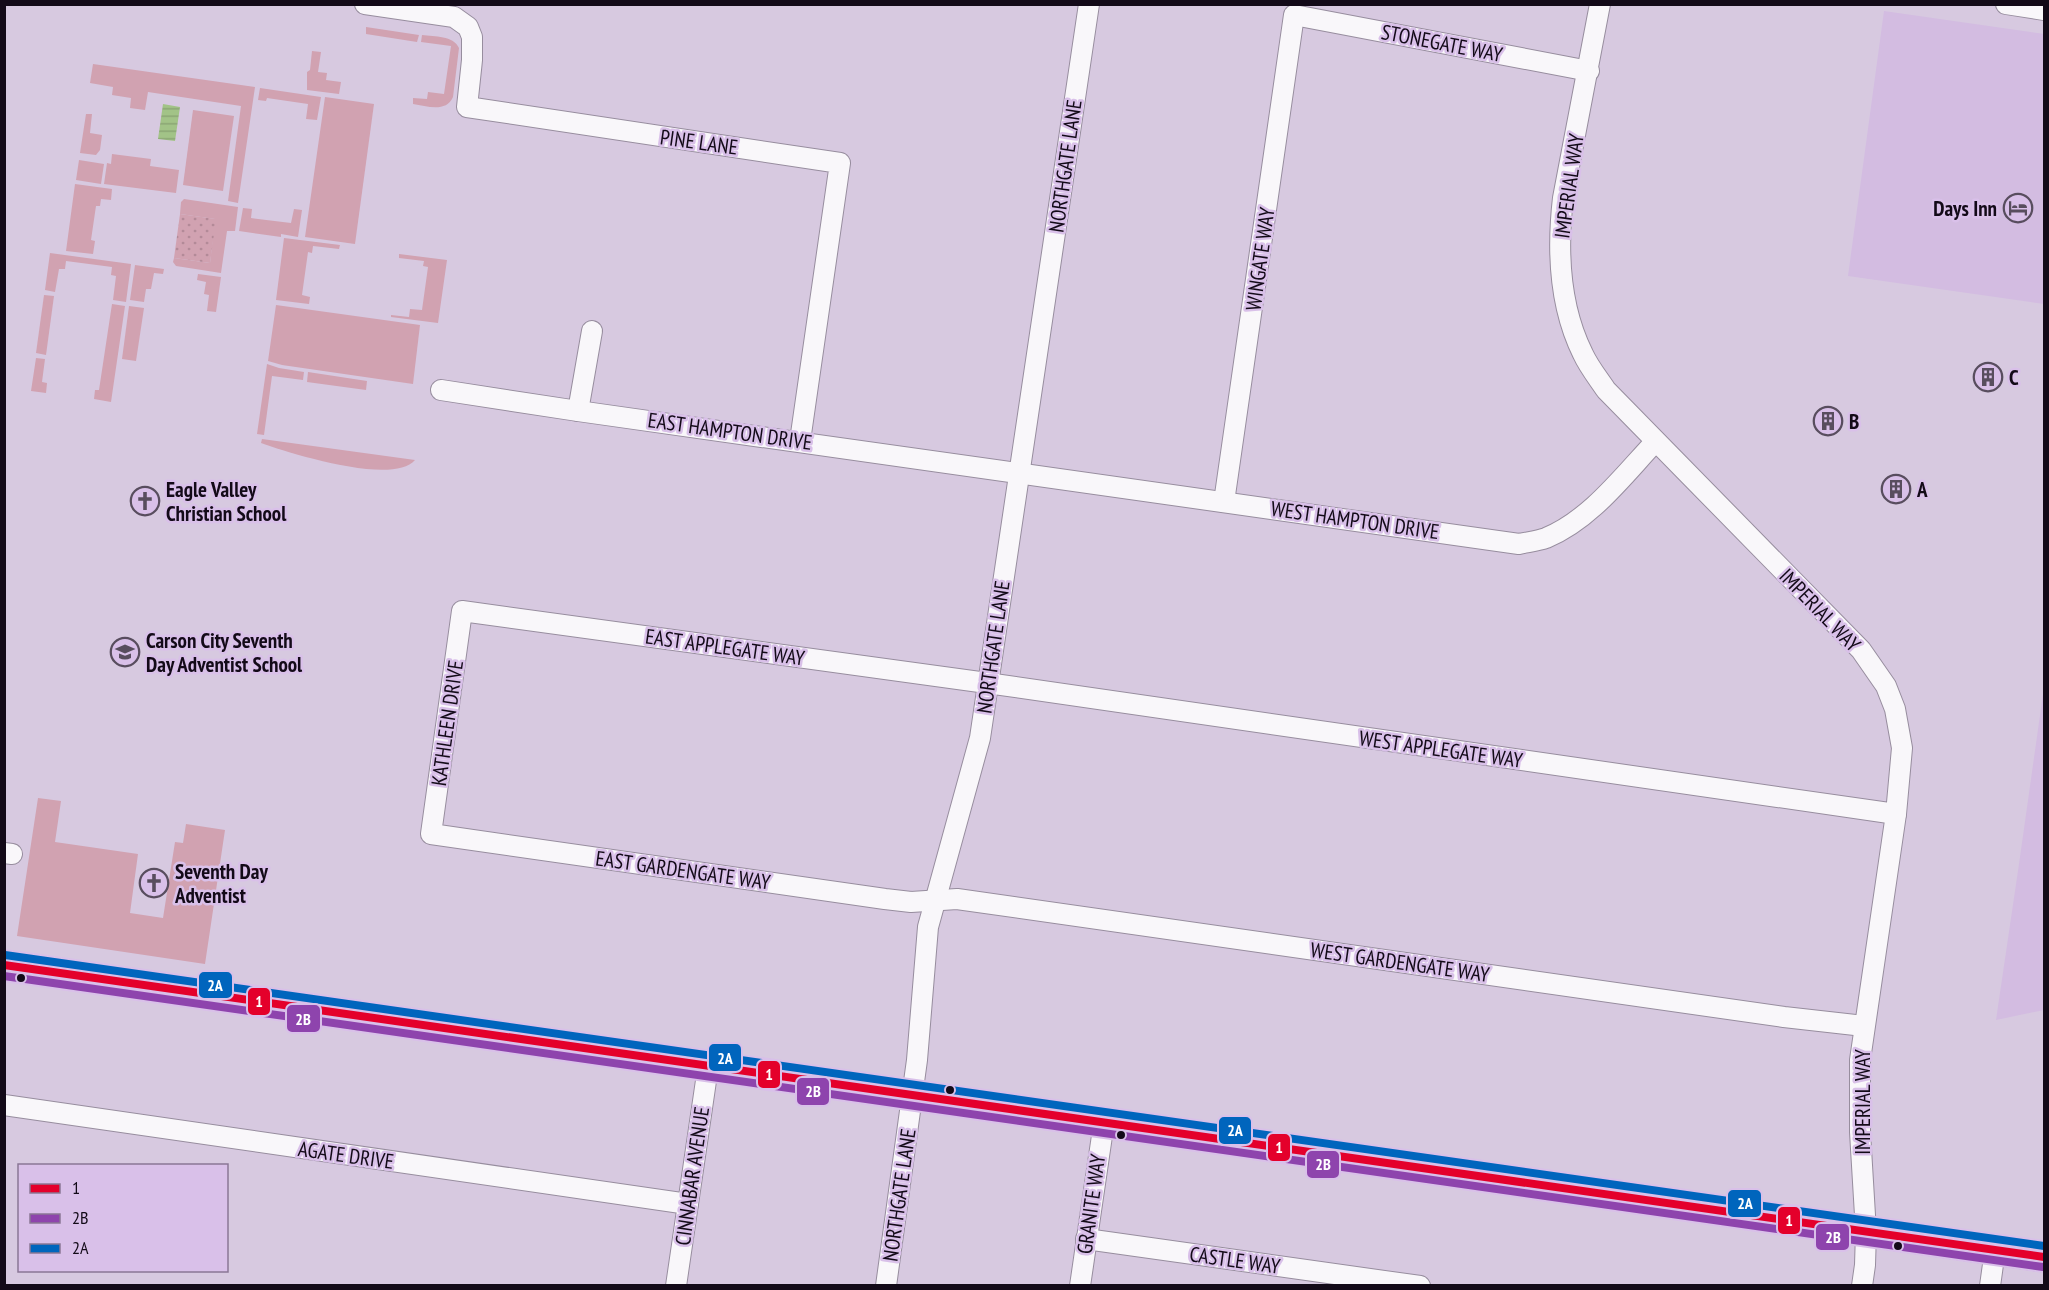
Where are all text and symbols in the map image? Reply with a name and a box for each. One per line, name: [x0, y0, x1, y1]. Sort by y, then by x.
street label: STONEGATE WAY: [1379, 18, 1505, 68]
street label: NORTHGATE LANE: [1042, 98, 1088, 234]
street label: PINE LANE: [658, 123, 740, 161]
street label: IMPERIAL WAY: [1548, 131, 1590, 240]
hotel icon: Days Inn: [2002, 192, 2034, 224]
place label: Days Inn: [1933, 195, 1997, 222]
street label: WINGATE WAY: [1239, 205, 1281, 312]
building icon: C: [1972, 361, 2004, 393]
place label: C: [2009, 364, 2019, 391]
building icon: B: [1812, 405, 1844, 437]
street label: EAST HAMPTON DRIVE: [646, 406, 814, 456]
place label: B: [1849, 408, 1859, 435]
building icon: A: [1880, 473, 1912, 505]
place label: Eagle Valley Christian School: [166, 476, 287, 527]
place label: A: [1916, 476, 1928, 503]
church icon: Eagle Valley Christian School: [129, 485, 161, 517]
street label: WEST HAMPTON DRIVE: [1269, 495, 1441, 545]
street label: IMPERIAL WAY: [1774, 563, 1867, 658]
street label: NORTHGATE LANE: [970, 579, 1016, 715]
street label: EAST APPLEGATE WAY: [644, 622, 807, 672]
place label: Carson City Seventh Day Adventist School: [146, 627, 303, 678]
school or university icon: Carson City Seventh Day Adventist School: [109, 636, 141, 668]
street label: KATHLEEN DRIVE: [425, 658, 469, 788]
street label: WEST APPLEGATE WAY: [1358, 724, 1525, 774]
street label: EAST GARDENGATE WAY: [594, 844, 773, 896]
place label: Seventh Day Adventist: [174, 858, 268, 909]
church icon: Seventh Day Adventist: [138, 867, 170, 899]
street label: WEST GARDENGATE WAY: [1309, 936, 1492, 988]
line badge: 2A: [198, 971, 233, 999]
unlabelled marker: [15, 972, 27, 984]
text: 2A: [207, 975, 224, 995]
line badge: 1: [247, 987, 271, 1016]
text: 1: [255, 991, 263, 1011]
line badge: 2B: [286, 1004, 321, 1033]
text: 2B: [295, 1009, 311, 1029]
line badge: 2A: [708, 1043, 742, 1072]
text: 2A: [717, 1048, 734, 1068]
street label: IMPERIAL WAY: [1849, 1049, 1876, 1155]
line badge: 1: [757, 1060, 781, 1089]
text: 1: [765, 1064, 773, 1084]
line badge: 2B: [796, 1077, 830, 1106]
text: 2B: [805, 1081, 821, 1101]
unlabelled marker: [944, 1084, 956, 1096]
street label: CINNABAR AVENUE: [669, 1105, 715, 1247]
line badge: 2A: [1218, 1116, 1252, 1145]
text: 2A: [1227, 1120, 1244, 1140]
street label: NORTHGATE LANE: [876, 1127, 922, 1263]
unlabelled marker: [1115, 1129, 1127, 1141]
line badge: 1: [1267, 1133, 1291, 1162]
street label: AGATE DRIVE: [296, 1135, 396, 1175]
text: 1: [1275, 1137, 1283, 1157]
line badge: 2B: [1306, 1150, 1340, 1179]
street label: GRANITE WAY: [1071, 1152, 1111, 1256]
text: 2B: [1315, 1154, 1331, 1174]
legend: [18, 1164, 228, 1272]
text: 1: [72, 1176, 80, 1199]
line badge: 2A: [1727, 1189, 1762, 1218]
text: 2A: [1737, 1193, 1754, 1213]
text: 2B: [72, 1206, 89, 1229]
line badge: 1: [1777, 1206, 1801, 1235]
text: 1: [1785, 1210, 1793, 1230]
line badge: 2B: [1815, 1223, 1850, 1251]
text: 2B: [1825, 1227, 1841, 1247]
text: 2A: [72, 1236, 89, 1259]
street label: CASTLE WAY: [1188, 1240, 1282, 1280]
unlabelled marker: [1892, 1240, 1904, 1252]

